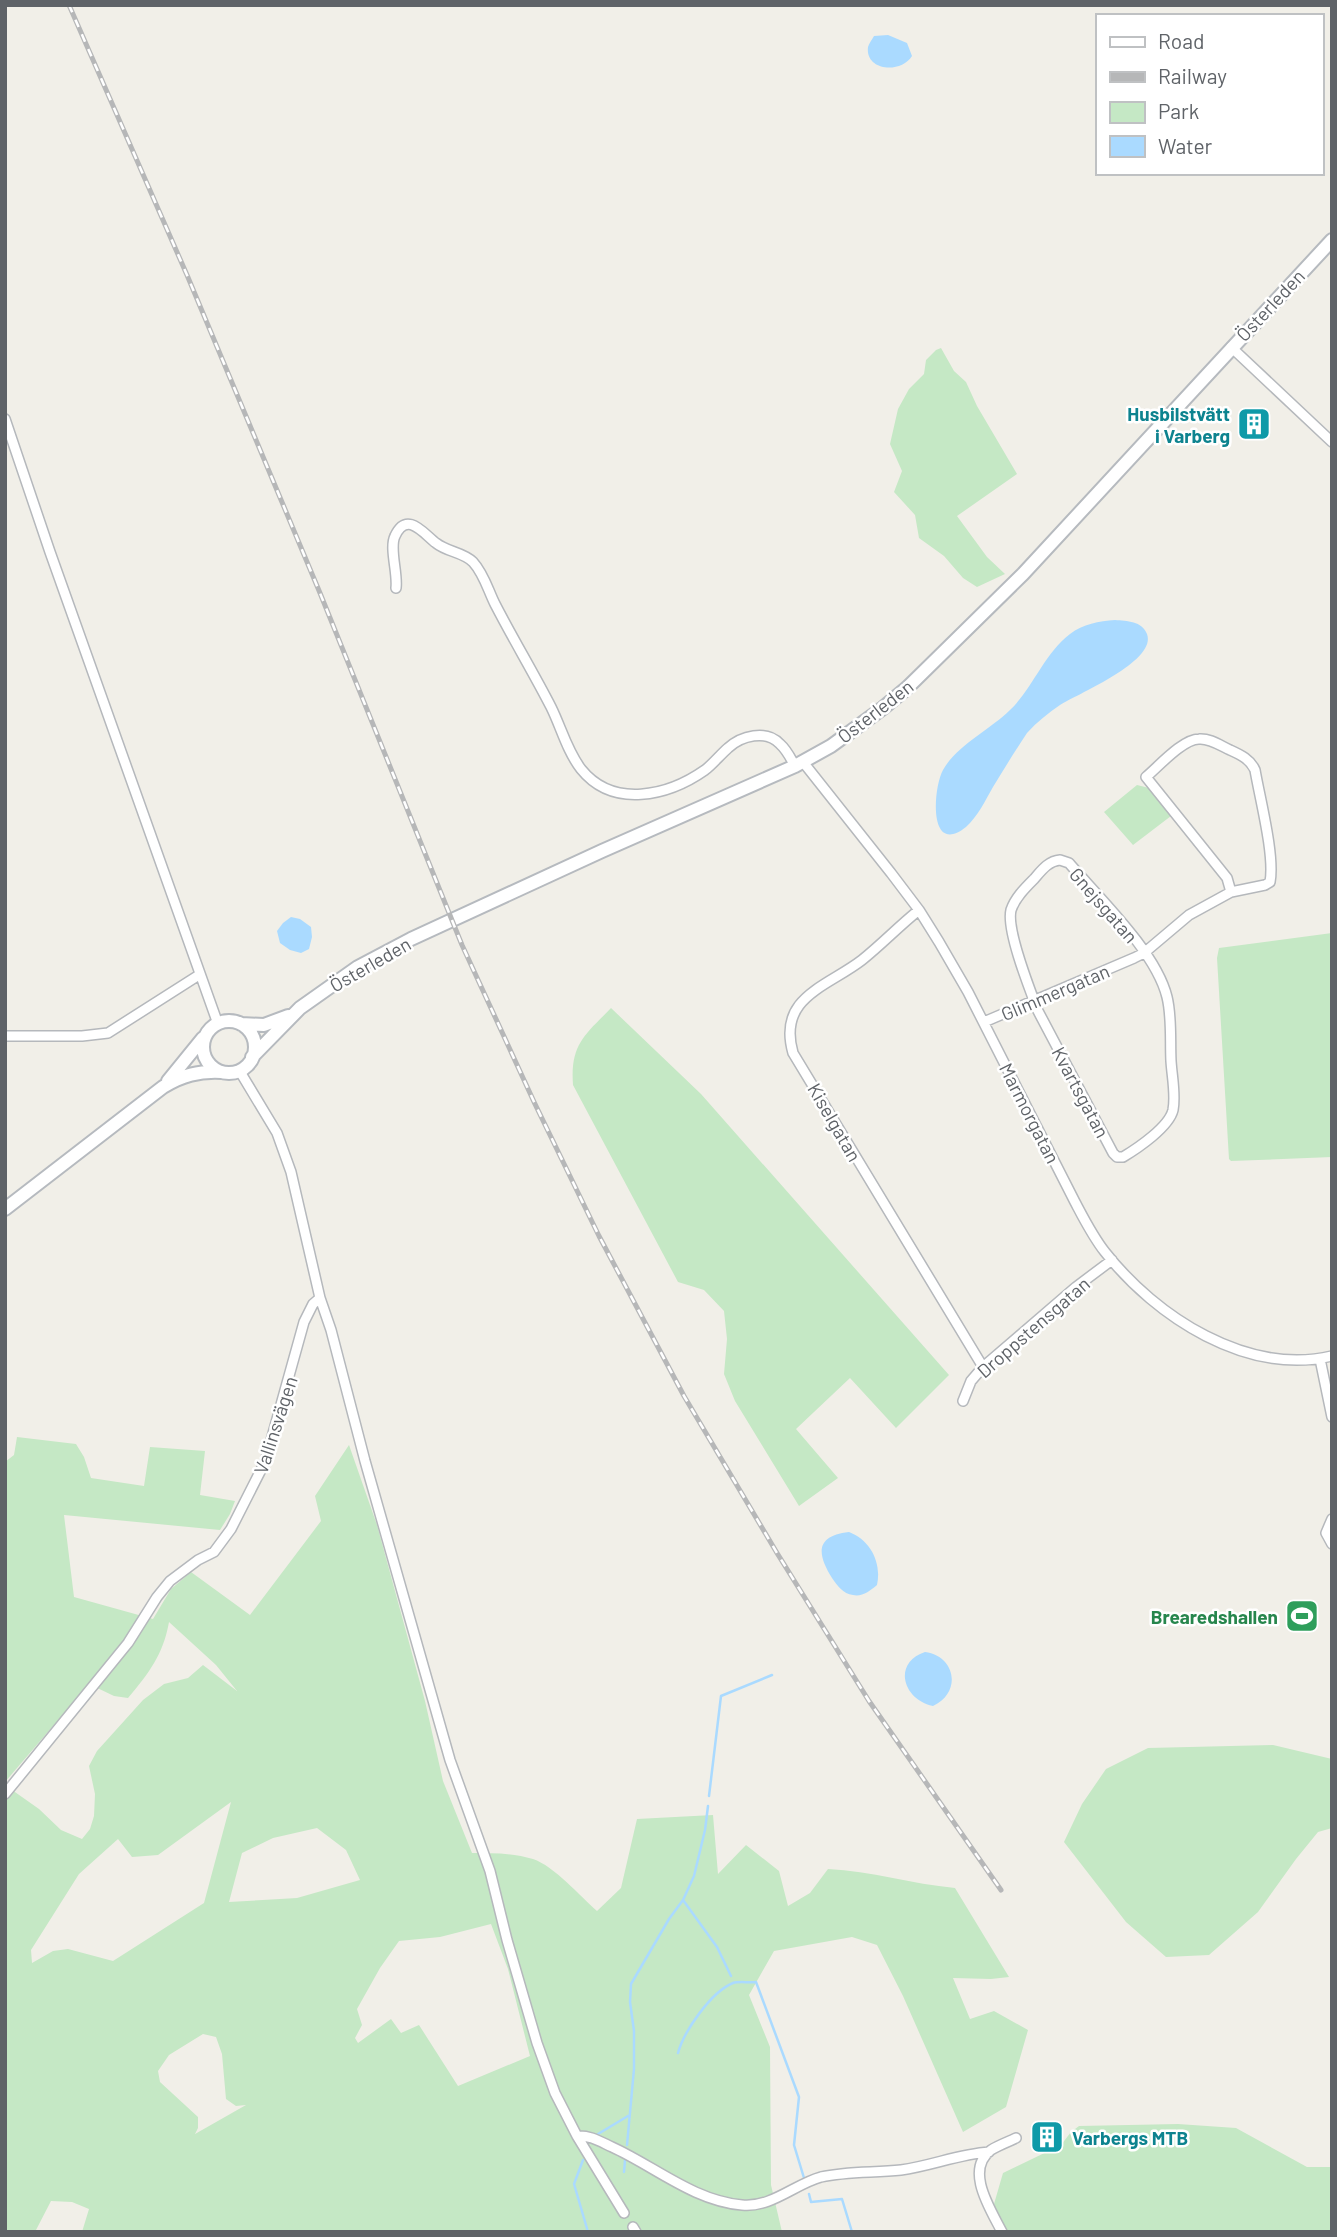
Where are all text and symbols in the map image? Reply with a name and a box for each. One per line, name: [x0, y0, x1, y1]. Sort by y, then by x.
legend: [1096, 14, 1323, 175]
text: Road: [1158, 28, 1204, 53]
text: Railway: [1158, 63, 1227, 88]
text: Park: [1158, 98, 1199, 123]
text: Water: [1158, 133, 1213, 158]
street label: Österleden: [1231, 264, 1309, 346]
place label: Husbilstvätt i Varberg: [1127, 402, 1230, 447]
building icon: Husbilstvätt i Varberg: [1235, 405, 1273, 443]
street label: Österleden: [833, 674, 917, 748]
street label: Gnejsgatan: [1065, 863, 1143, 947]
street label: Österleden: [325, 932, 415, 996]
street label: Glimmergatan: [997, 959, 1113, 1025]
street label: Kvartsgatan: [1047, 1043, 1115, 1141]
street label: Marmorgatan: [995, 1059, 1065, 1167]
street label: Kiselgatan: [803, 1079, 867, 1165]
street label: Droppstensgatan: [972, 1272, 1094, 1382]
street label: Vallinsvägen: [248, 1373, 302, 1477]
sports icon: Brearedshallen: [1283, 1597, 1321, 1635]
place label: Brearedshallen: [1151, 1605, 1278, 1628]
building icon: Varbergs MTB: [1028, 2118, 1066, 2156]
place label: Varbergs MTB: [1072, 2126, 1188, 2149]

